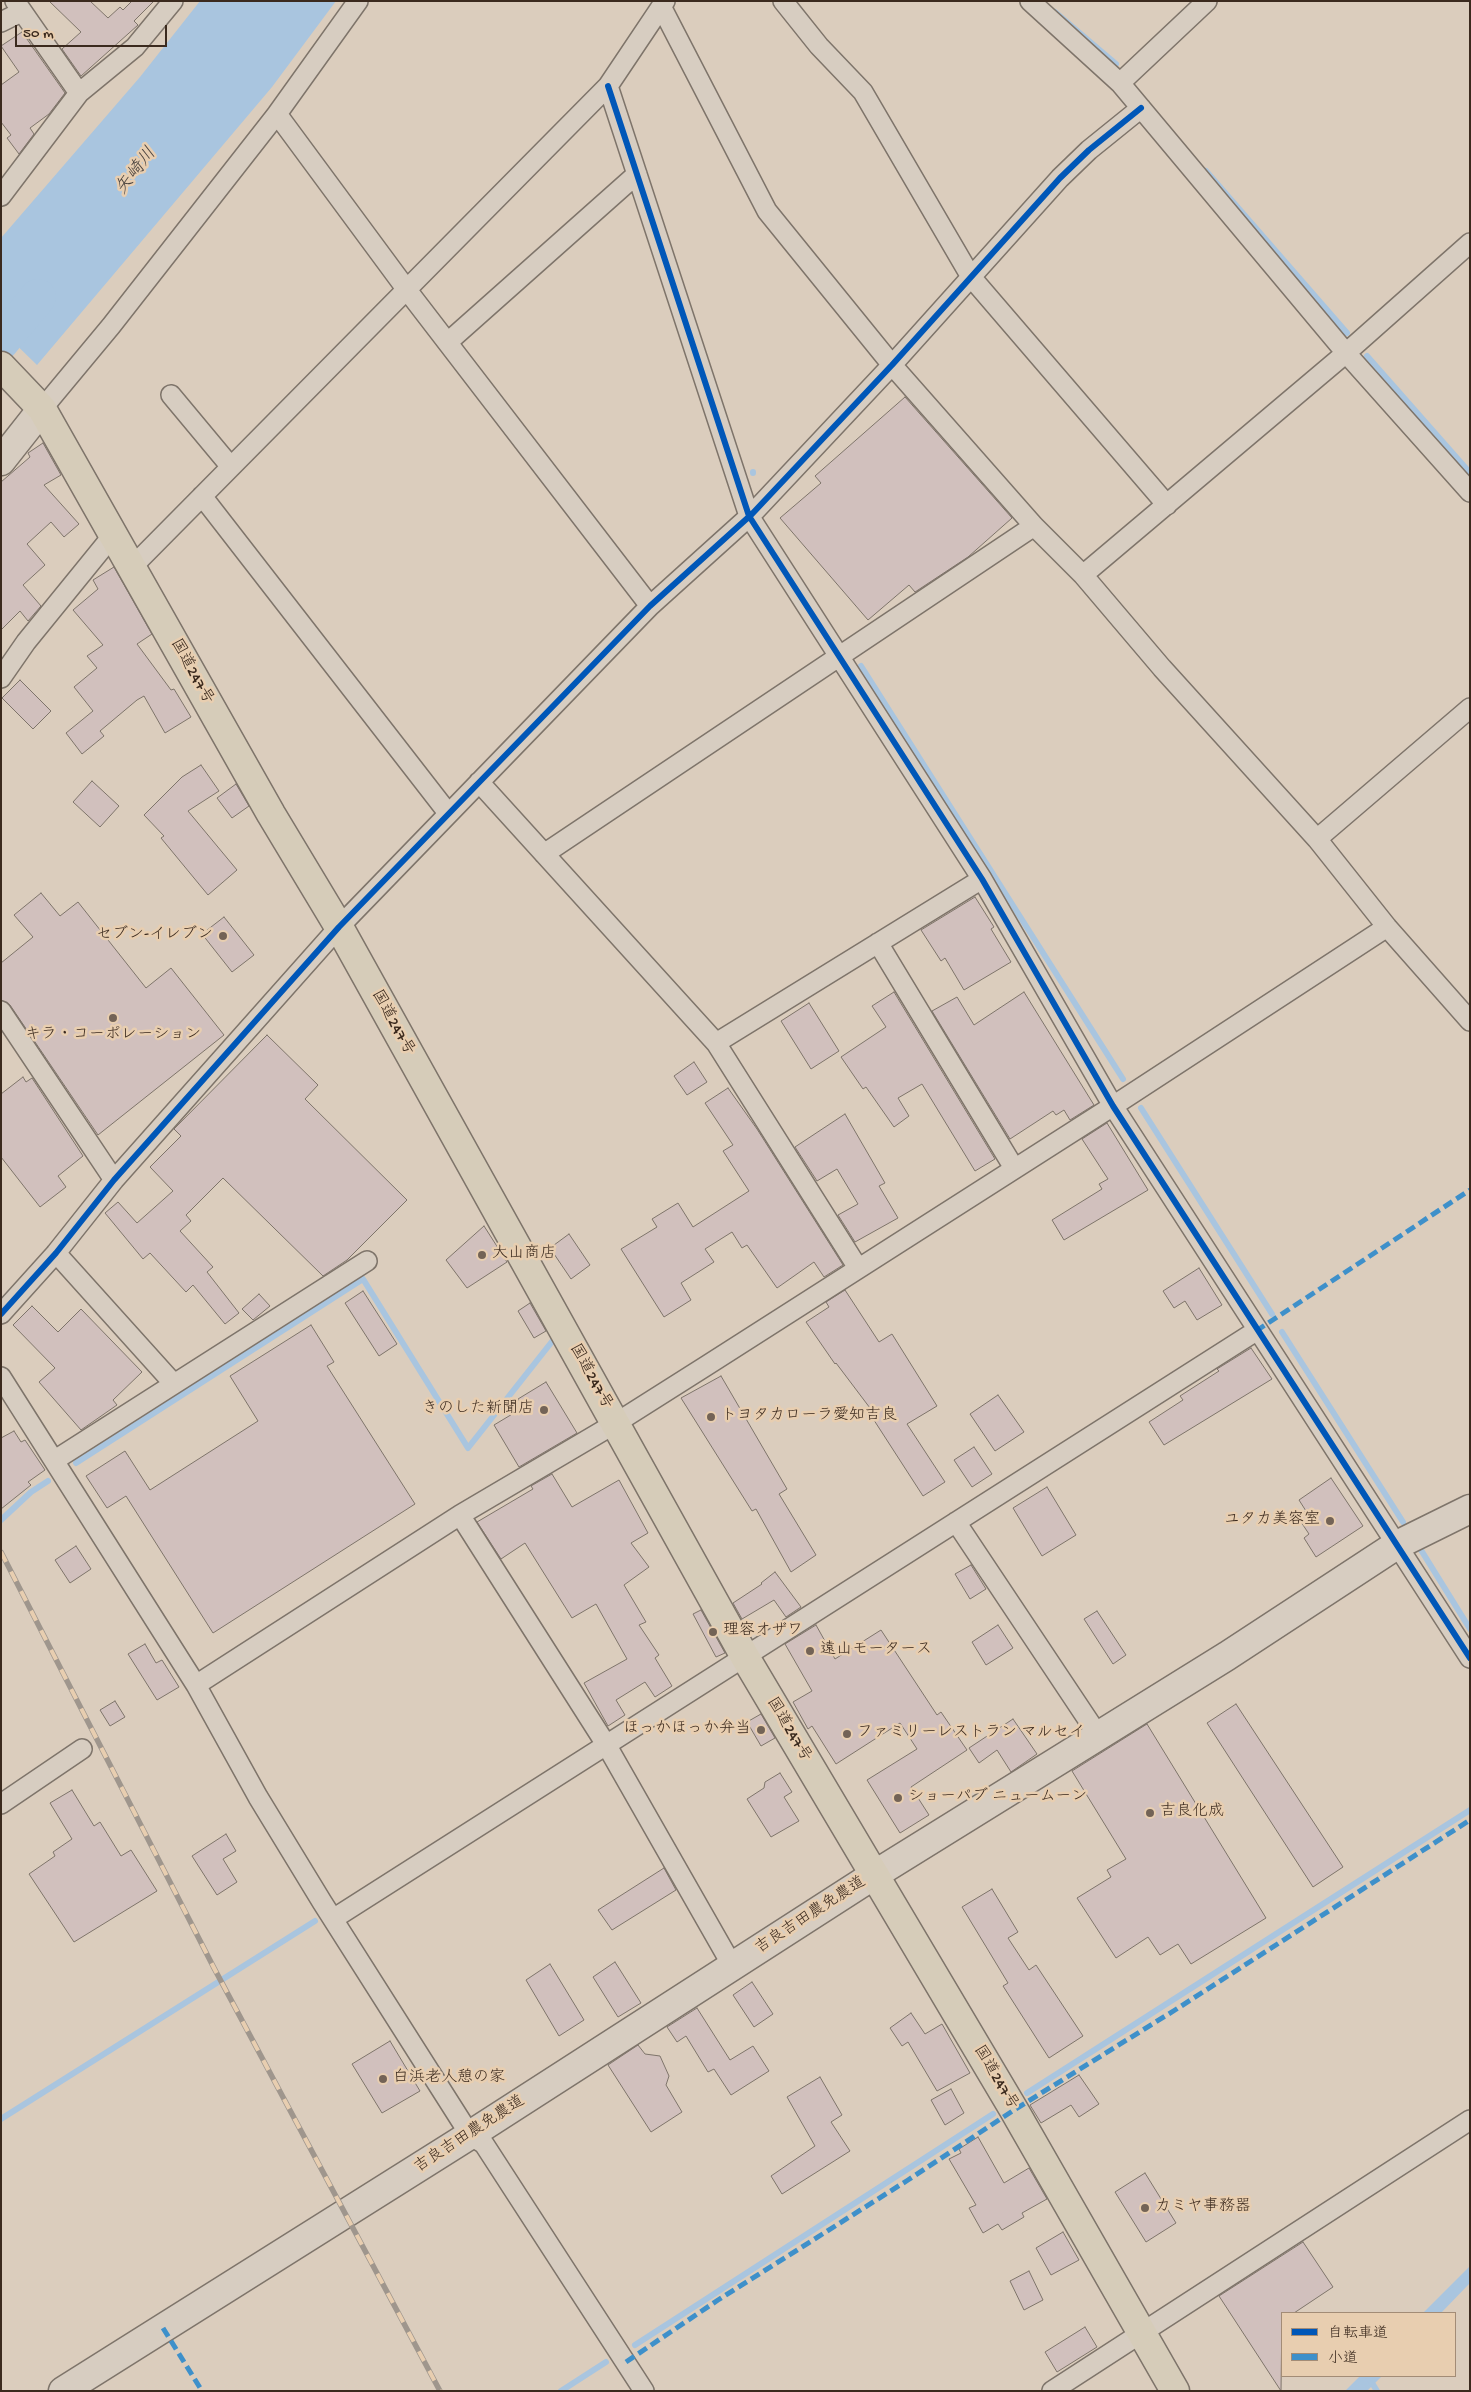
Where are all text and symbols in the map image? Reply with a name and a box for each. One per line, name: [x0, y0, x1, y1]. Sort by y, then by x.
scale bar: [18, 15, 170, 47]
text: 50 m: [23, 25, 54, 43]
water label: 矢崎川: [112, 144, 162, 200]
street label: 国道247号: [165, 636, 217, 708]
place label: セブン-イレブン: [96, 926, 213, 946]
marker: セブン-イレブン: [217, 930, 229, 942]
street label: 国道247号: [366, 987, 418, 1059]
marker: キラ・コーポレーション: [107, 1012, 119, 1024]
place label: キラ・コーポレーション: [25, 1026, 201, 1046]
place label: 大山商店: [492, 1245, 556, 1265]
marker: 大山商店: [476, 1249, 488, 1261]
street label: 国道247号: [564, 1341, 616, 1413]
place label: きのした新聞店: [422, 1400, 534, 1420]
marker: きのした新聞店: [538, 1404, 550, 1416]
place label: トヨタカローラ愛知吉良: [721, 1407, 897, 1427]
marker: トヨタカローラ愛知吉良: [705, 1411, 717, 1423]
place label: ユタカ美容室: [1224, 1511, 1320, 1531]
marker: ユタカ美容室: [1324, 1515, 1336, 1527]
place label: 理容オザワ: [723, 1622, 803, 1642]
marker: 理容オザワ: [707, 1626, 719, 1638]
place label: 遠山モータース: [820, 1641, 932, 1661]
marker: 遠山モータース: [804, 1645, 816, 1657]
street label: 国道247号: [761, 1694, 815, 1766]
place label: ほっかほっか弁当: [623, 1720, 751, 1740]
marker: ほっかほっか弁当: [755, 1724, 767, 1736]
place label: ファミリーレストラン マルセイ: [857, 1724, 1085, 1744]
marker: ファミリーレストラン マルセイ: [841, 1728, 853, 1740]
place label: ショーパブ ニュームーン: [908, 1788, 1087, 1808]
marker: ショーパブ ニュームーン: [892, 1792, 904, 1804]
place label: 吉良化成: [1160, 1803, 1224, 1823]
marker: 吉良化成: [1144, 1807, 1156, 1819]
street label: 吉良吉田農免農道: [752, 1873, 870, 1959]
street label: 国道247号: [968, 2042, 1022, 2114]
place label: 白浜老人憩の家: [393, 2069, 505, 2089]
marker: 白浜老人憩の家: [377, 2073, 389, 2085]
street label: 吉良吉田農免農道: [411, 2092, 529, 2178]
place label: カミヤ事務器: [1155, 2198, 1251, 2218]
marker: カミヤ事務器: [1139, 2202, 1151, 2214]
legend: [1281, 2312, 1456, 2377]
text: 自転車道: [1328, 2325, 1388, 2343]
text: 小道: [1328, 2350, 1358, 2368]

